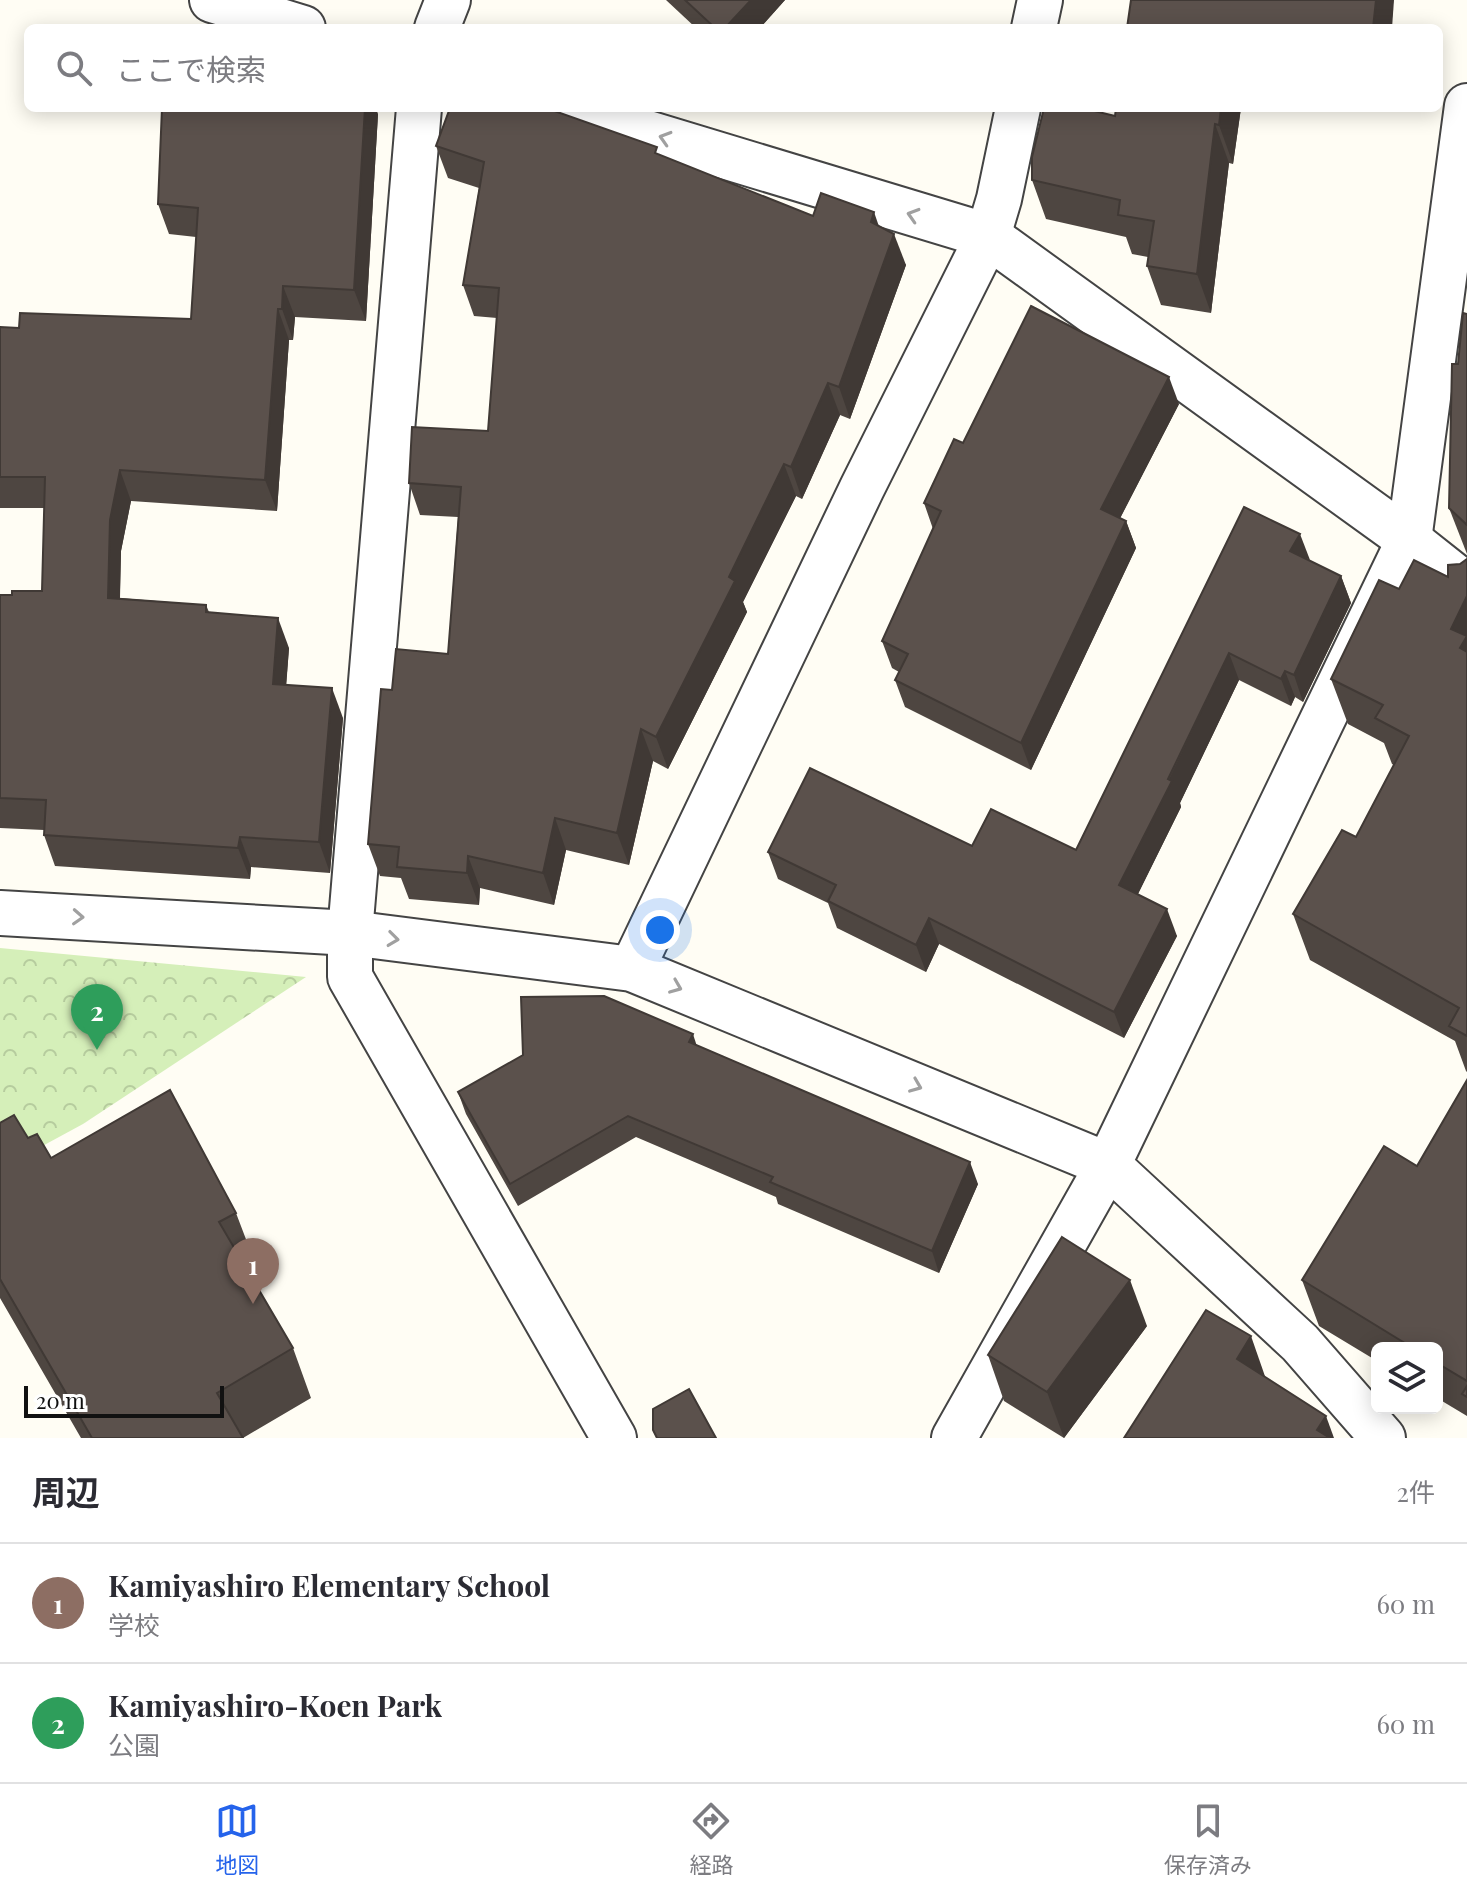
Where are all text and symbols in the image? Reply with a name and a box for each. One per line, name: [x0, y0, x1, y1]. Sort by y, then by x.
search box: [24, 24, 1443, 112]
icon: search: [52, 46, 96, 90]
text: ここで検索: [116, 49, 266, 89]
one-way arrow: [658, 132, 672, 148]
one-way arrow: [907, 208, 921, 224]
one-way arrow: [72, 909, 85, 926]
your location: [640, 910, 680, 950]
one-way arrow: [387, 930, 400, 947]
one-way arrow: [668, 977, 682, 994]
pin: 2: [71, 984, 123, 1050]
one-way arrow: [908, 1076, 922, 1093]
pin: 1: [227, 1238, 279, 1304]
map controls: [1371, 1342, 1443, 1414]
button: layers: [1371, 1342, 1443, 1414]
scale bar: [24, 1382, 224, 1418]
text: 20 m: [36, 1385, 85, 1415]
text: 周辺: [32, 1468, 100, 1514]
text: 2件: [1397, 1474, 1435, 1509]
text: Kamiyashiro Elementary School: [108, 1565, 550, 1605]
text: 1: [53, 1586, 63, 1621]
text: 60 m: [1376, 1586, 1435, 1621]
text: 学校: [108, 1607, 160, 1642]
text: Kamiyashiro-Koen Park: [108, 1685, 442, 1725]
text: 2: [51, 1706, 65, 1741]
text: 60 m: [1376, 1706, 1435, 1741]
text: 公園: [108, 1727, 160, 1762]
tab: 地図: [215, 1799, 259, 1879]
tab: 経路: [689, 1799, 734, 1879]
tab: 保存済み: [1164, 1799, 1252, 1879]

